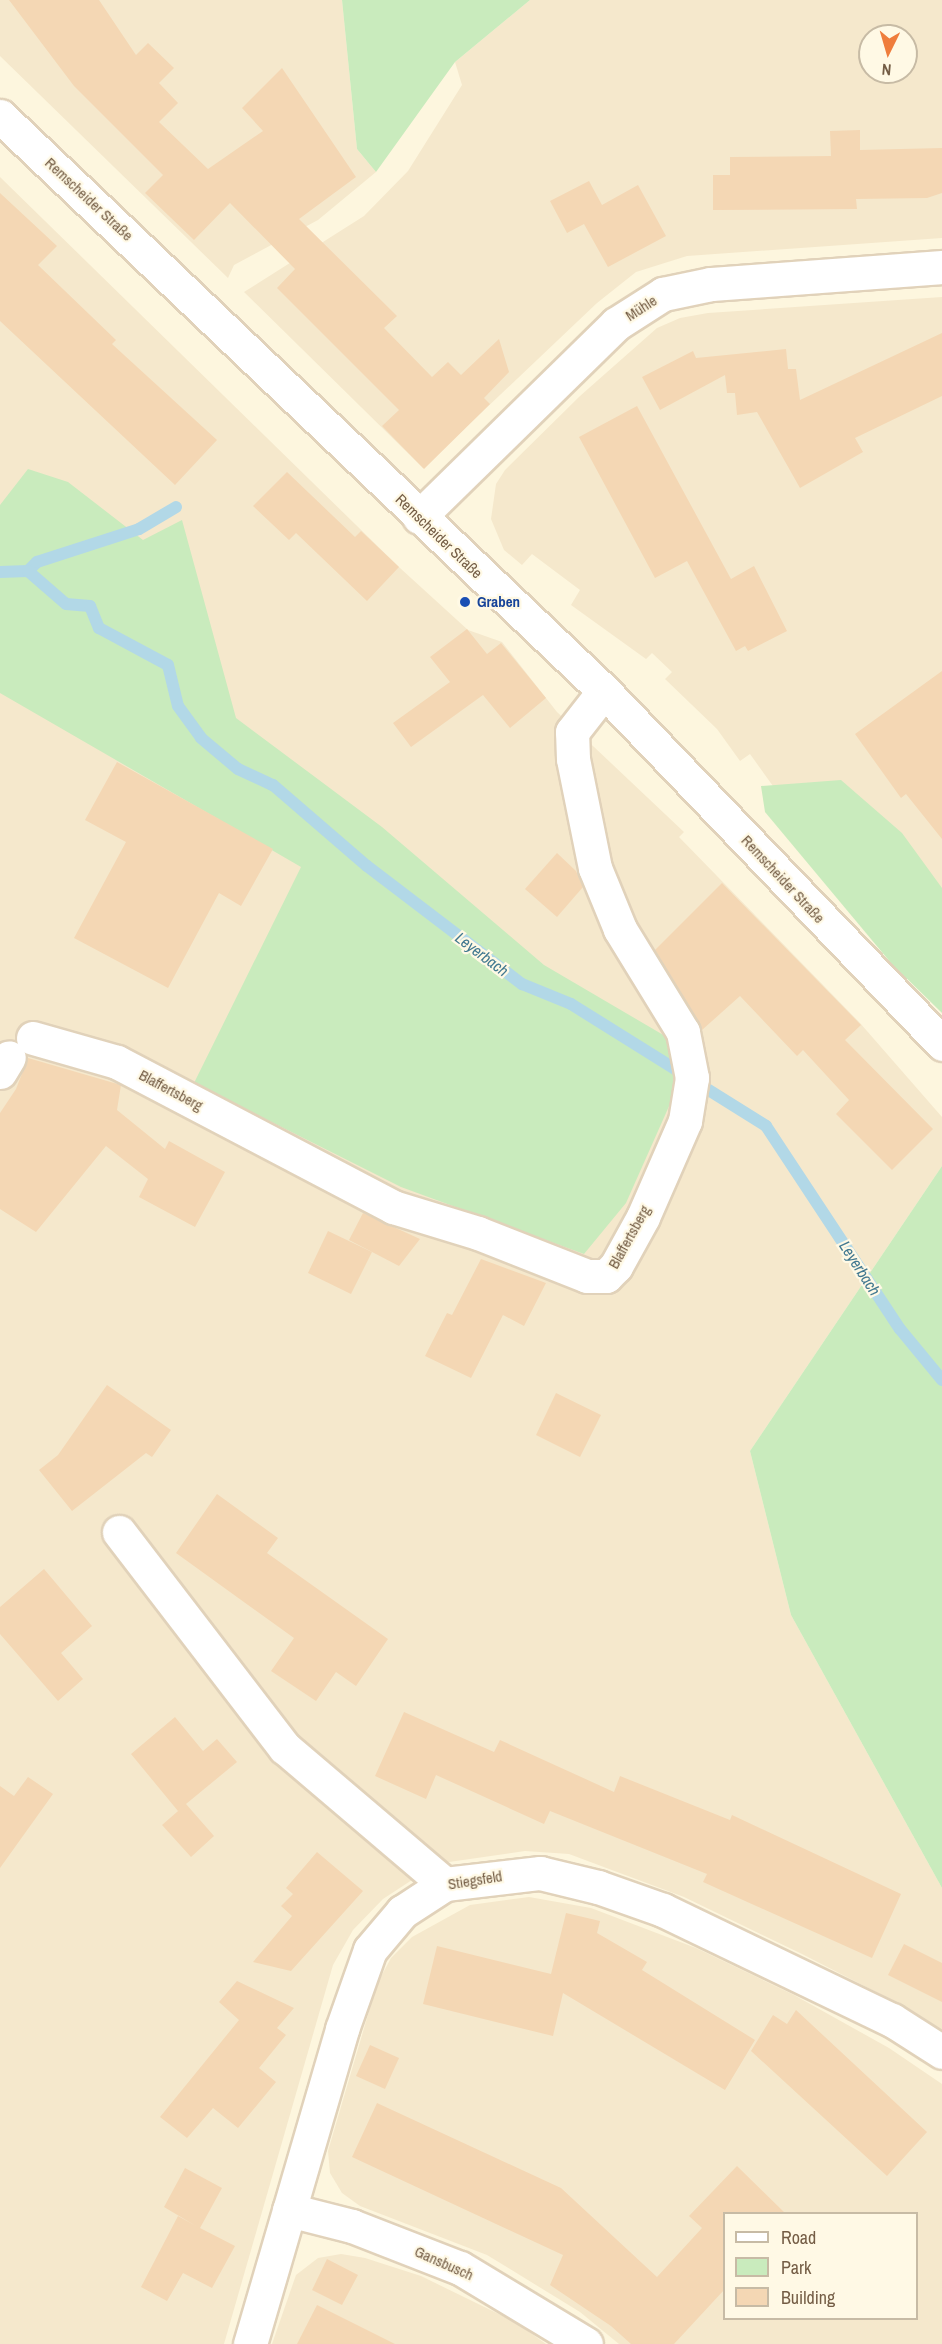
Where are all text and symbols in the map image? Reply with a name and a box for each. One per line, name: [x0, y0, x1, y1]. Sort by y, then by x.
north arrow: [858, 24, 918, 84]
text: N: [881, 59, 892, 81]
street label: Remscheider Straße: [41, 154, 137, 244]
street label: Mühle: [622, 291, 660, 325]
street label: Remscheider Straße: [392, 490, 486, 582]
place label: Graben: [477, 593, 520, 611]
marker: Graben: [458, 595, 472, 609]
street label: Remscheider Straße: [738, 831, 828, 927]
water label: Leyerbach: [452, 928, 512, 980]
street label: Blaffertsberg: [136, 1066, 206, 1114]
street label: Blaffertsberg: [604, 1202, 654, 1272]
water label: Leyerbach: [835, 1237, 885, 1299]
street label: Stiegsfeld: [447, 1867, 503, 1893]
legend: [723, 2212, 918, 2320]
text: Road: [781, 2225, 816, 2250]
street label: Gansbusch: [412, 2242, 476, 2284]
text: Park: [781, 2255, 811, 2280]
text: Building: [781, 2285, 835, 2310]

